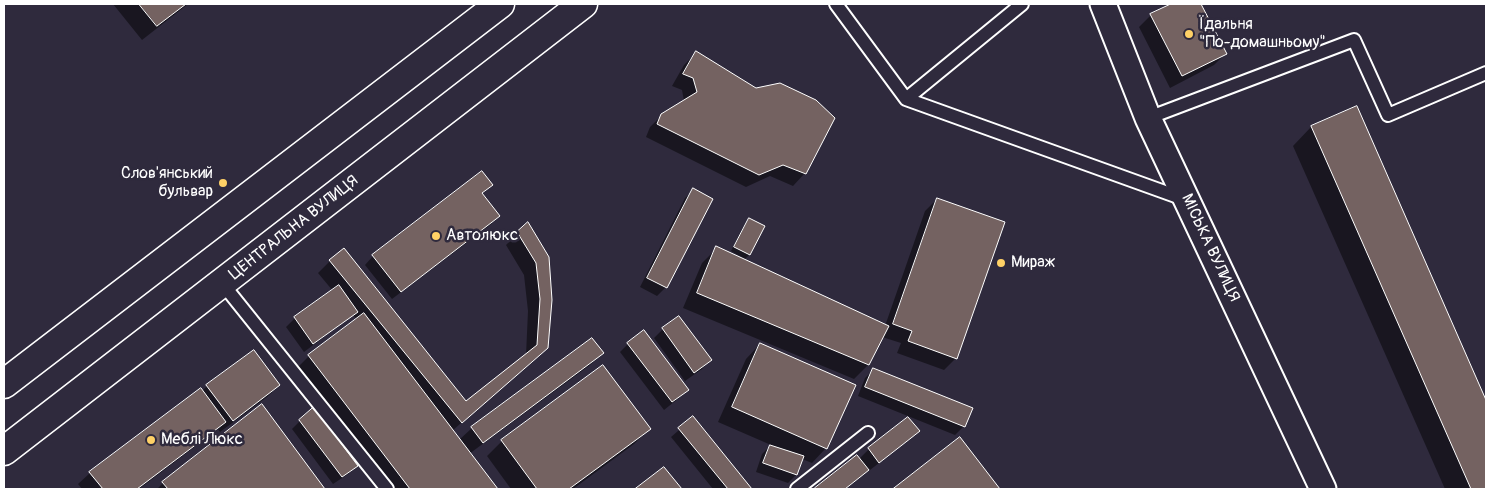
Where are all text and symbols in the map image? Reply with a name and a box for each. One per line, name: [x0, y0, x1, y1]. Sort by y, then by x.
place label: Їдальня "По-домашньому": [1199, 15, 1326, 53]
marker: Їдальня "По-домашньому": [1183, 28, 1195, 40]
place label: Слов'янський бульвар: [121, 164, 213, 202]
street label: ЦЕНТРАЛЬНА ВУЛИЦЯ: [226, 172, 362, 284]
marker: Слов'янський бульвар: [217, 177, 229, 189]
street label: МІСЬКА ВУЛИЦЯ: [1177, 191, 1243, 305]
place label: Автолюкс: [446, 226, 518, 246]
marker: Автолюкс: [430, 230, 442, 242]
place label: Мираж: [1011, 253, 1055, 273]
marker: Мираж: [995, 257, 1007, 269]
place label: Меблі Люкс: [161, 430, 243, 450]
marker: Меблі Люкс: [145, 434, 157, 446]

